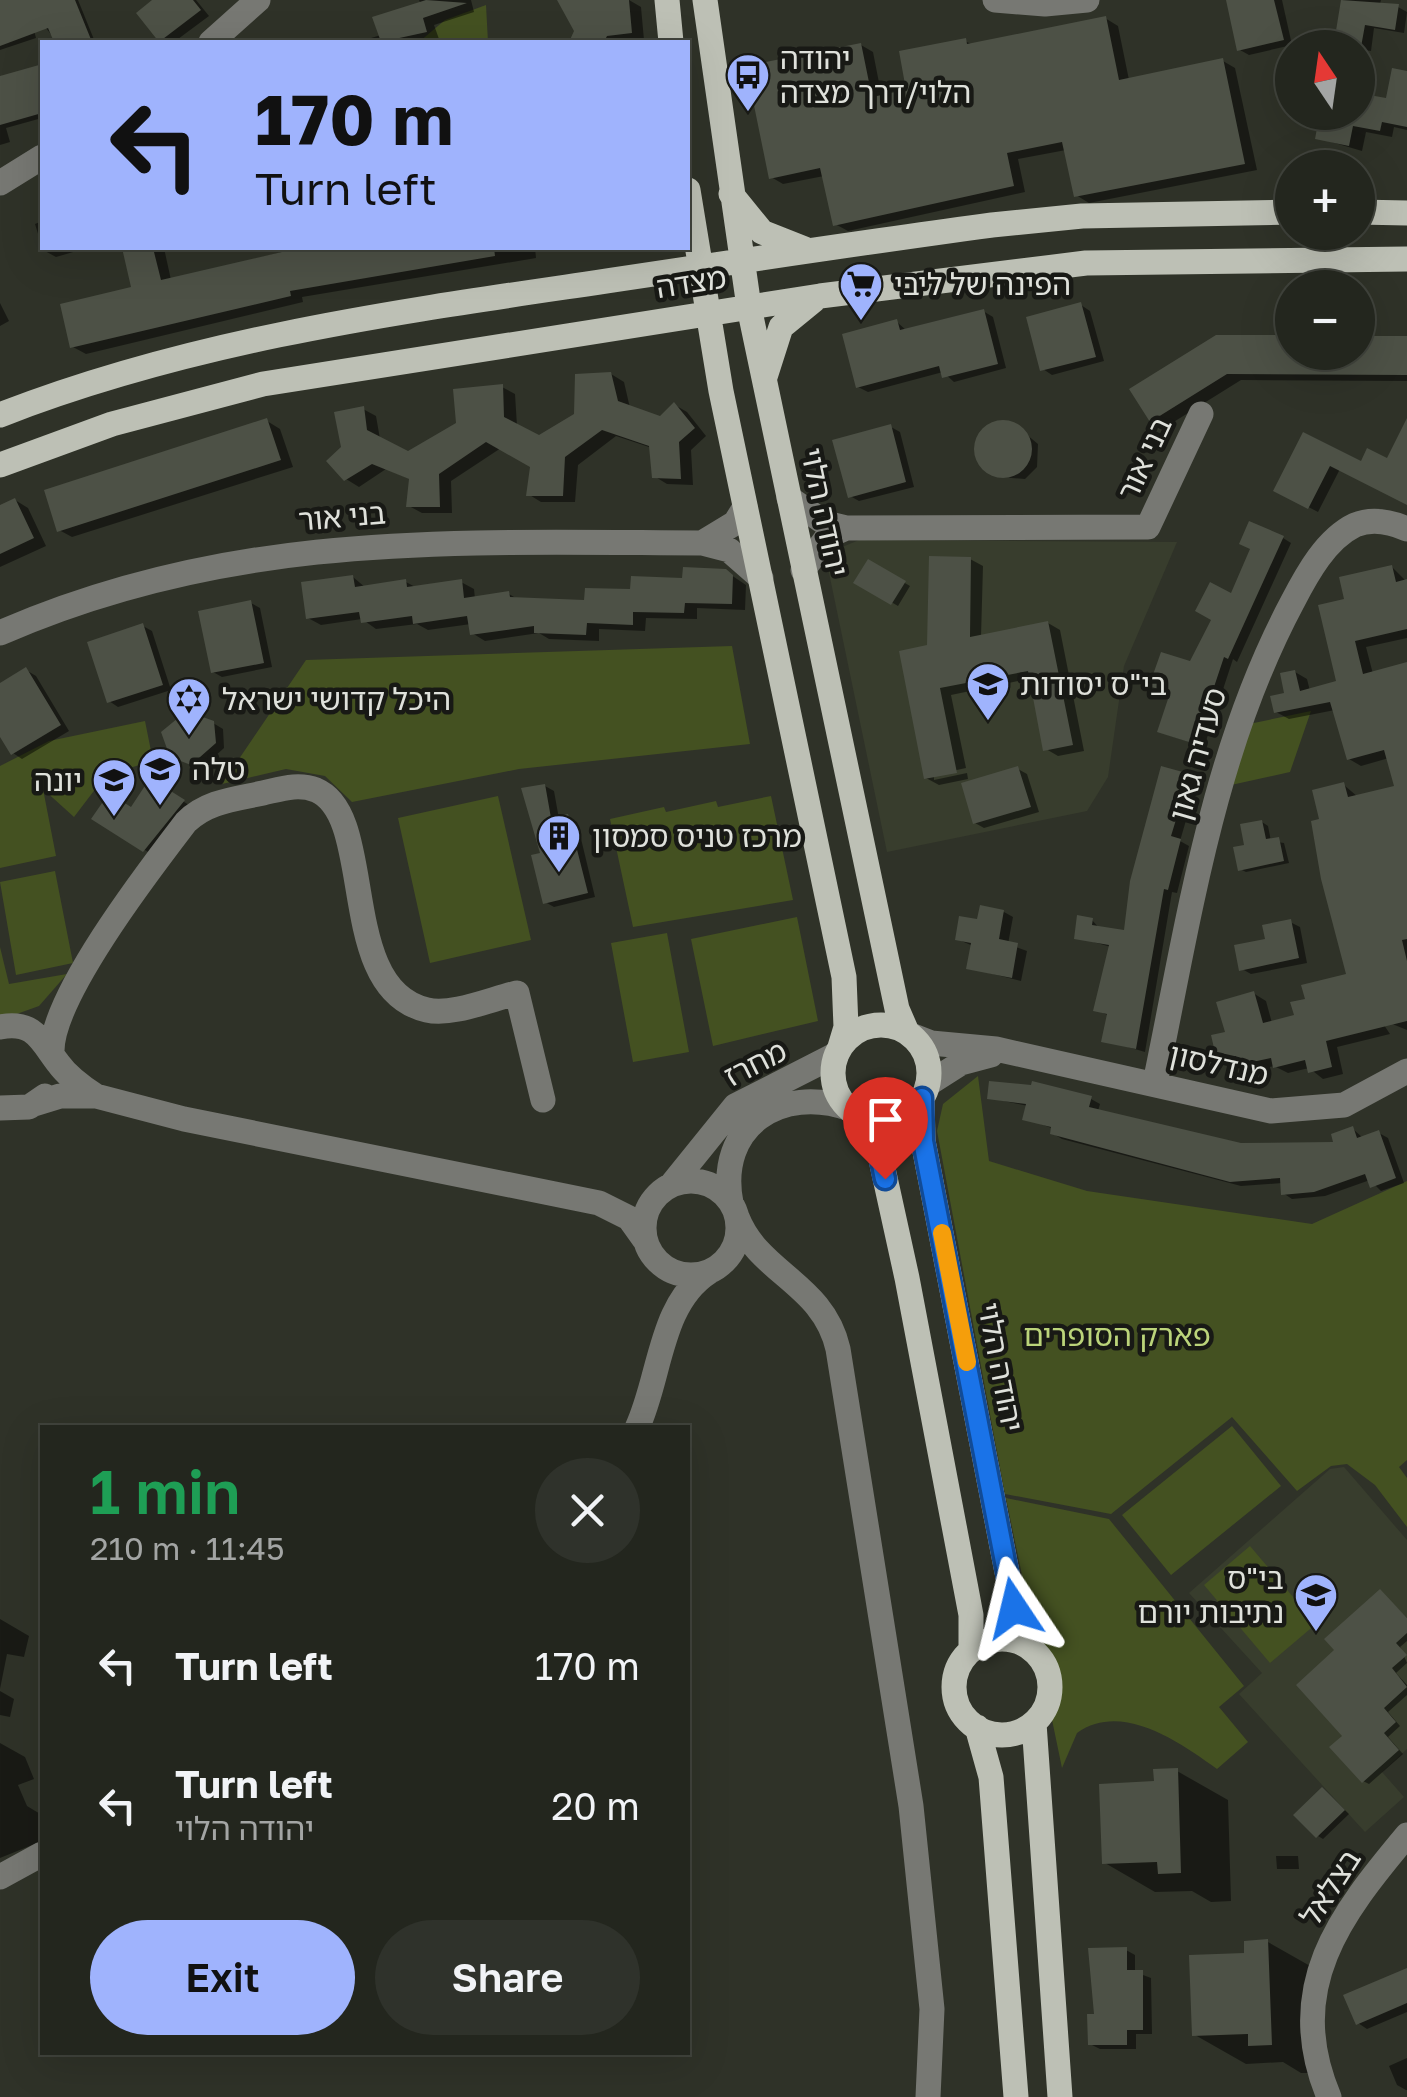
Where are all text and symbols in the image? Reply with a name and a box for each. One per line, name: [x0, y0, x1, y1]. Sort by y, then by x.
north arrow: [1275, 30, 1375, 130]
map controls: [1275, 30, 1375, 370]
place label: יהודה הלוי/דרך מצדה: [780, 40, 971, 110]
bus stop icon: יהודה הלוי/דרך מצדה: [725, 52, 771, 113]
text: 170 m: [255, 76, 453, 160]
icon: left: [90, 80, 220, 210]
button: +: [1275, 150, 1375, 250]
text: Turn left: [255, 161, 437, 215]
street label: מצדה: [653, 259, 729, 305]
supermarket icon: הפינה של ליבי: [838, 261, 884, 322]
place label: הפינה של ליבי: [894, 266, 1071, 302]
button: −: [1275, 270, 1375, 370]
street label: בני אור: [1109, 411, 1179, 505]
street label: יהודה הלוי: [794, 444, 856, 580]
street label: בני אור: [297, 494, 387, 538]
school or university icon: בי"ס יסודות: [965, 661, 1011, 722]
place label: בי"ס יסודות: [1020, 666, 1167, 702]
synagogue icon: היכל קדושי ישראל: [166, 676, 212, 737]
place label: היכל קדושי ישראל: [222, 681, 451, 717]
street label: סעדיה גאון: [1161, 683, 1233, 825]
school or university icon: טלה: [137, 746, 183, 807]
place label: טלה: [192, 751, 246, 787]
school or university icon: יונה: [91, 757, 137, 818]
place label: יונה: [34, 762, 82, 798]
building icon: מרכז טניס סמסון: [536, 813, 582, 874]
place label: מרכז טניס סמסון: [592, 818, 802, 854]
street label: מחרז: [718, 1032, 792, 1094]
street label: מנדלסון: [1166, 1035, 1272, 1093]
pin: [843, 1077, 928, 1180]
icon: arrive: [858, 1092, 913, 1147]
street label: יהודה הלוי: [971, 1300, 1031, 1434]
park label: פארק הסופרים: [1023, 1317, 1211, 1353]
text: 1 min: [90, 1455, 240, 1527]
button: close: [535, 1458, 640, 1563]
text: 210 m · 11:45: [90, 1529, 285, 1567]
position arrow: [962, 1556, 1066, 1660]
place label: בי"ס נתיבות יורם: [1138, 1560, 1284, 1630]
school or university icon: בי"ס נתיבות יורם: [1293, 1572, 1339, 1633]
icon: left: [90, 1638, 145, 1693]
text: Turn left: [175, 1643, 333, 1688]
text: 170 m: [535, 1643, 640, 1688]
text: Turn left: [175, 1761, 333, 1806]
icon: left: [90, 1778, 145, 1833]
text: 20 m: [551, 1783, 640, 1828]
text: יהודה הלוי: [175, 1809, 314, 1847]
street label: בצלאל: [1292, 1842, 1368, 1932]
button: Exit: [90, 1920, 355, 2035]
button: Share: [375, 1920, 640, 2035]

